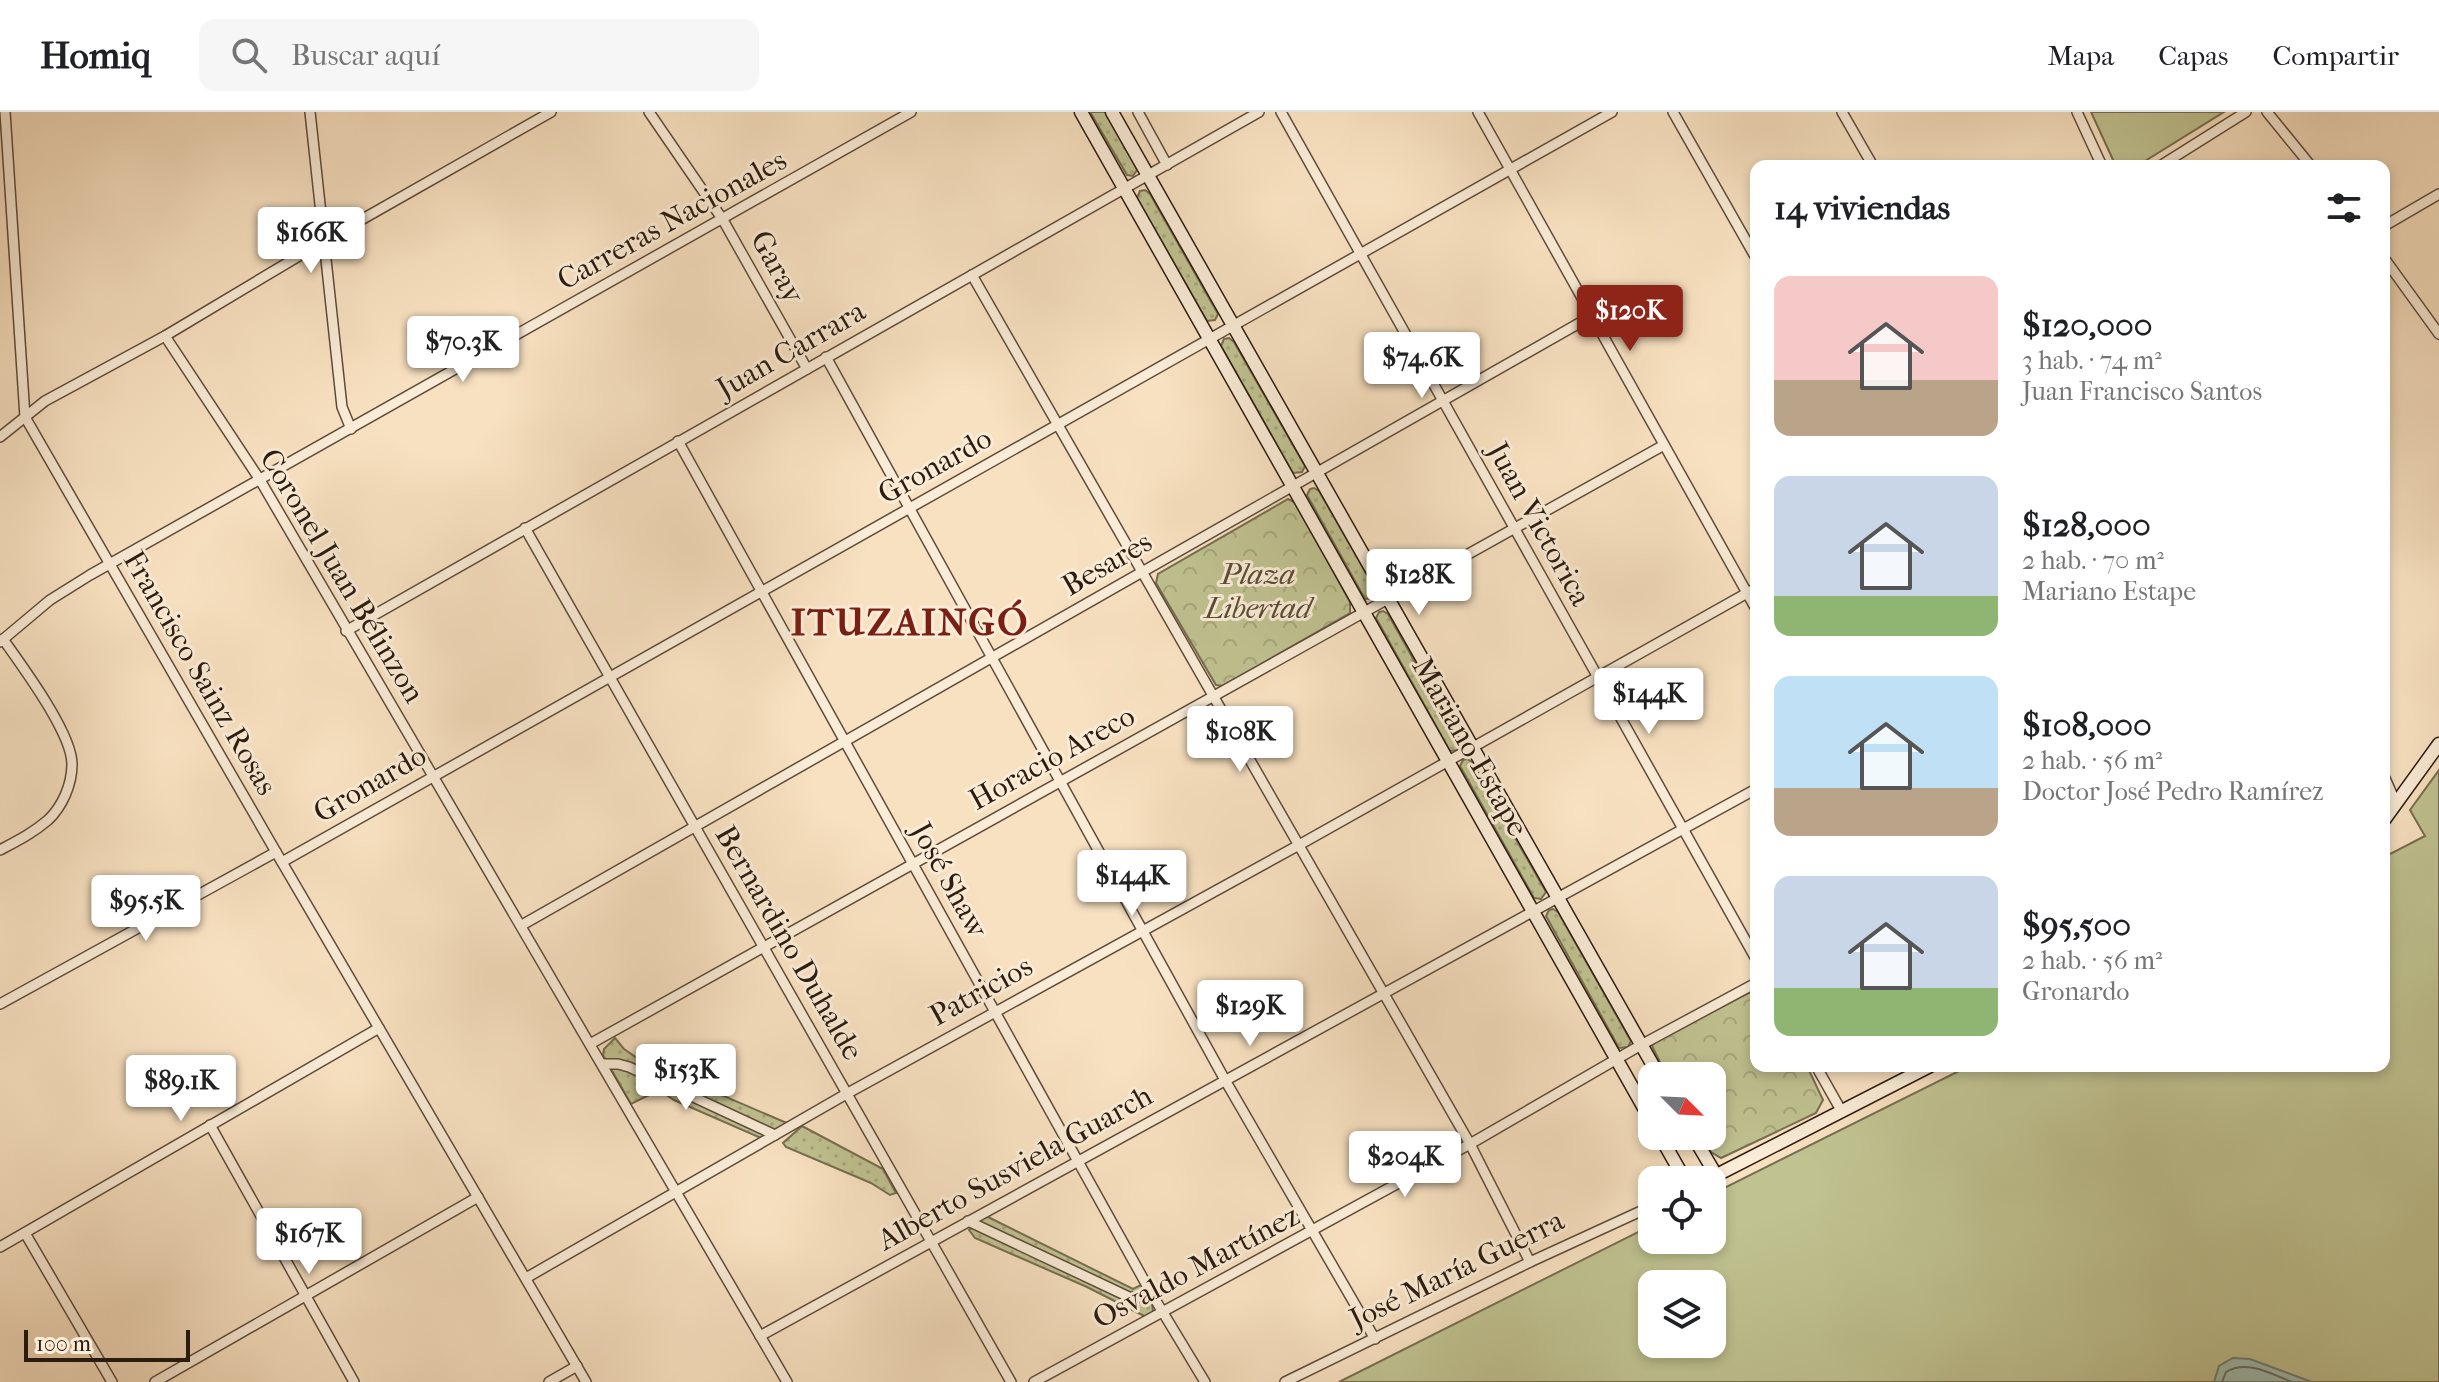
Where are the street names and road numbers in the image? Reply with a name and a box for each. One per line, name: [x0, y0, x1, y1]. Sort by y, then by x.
street label: Carreras Nacionales: [551, 143, 793, 297]
street label: Garay: [743, 225, 812, 310]
street label: Juan Carrara: [709, 293, 872, 408]
street label: Gronardo: [872, 421, 998, 511]
street label: Juan Victorica: [1479, 435, 1599, 613]
street label: Coronel Juan Bélinzon: [252, 443, 432, 710]
street label: Besares: [1056, 524, 1158, 604]
street label: Francisco Sainz Rosas: [116, 545, 284, 801]
street label: Mariano Estape: [1405, 651, 1535, 843]
street label: Horacio Areco: [963, 698, 1141, 818]
street label: Gronardo: [308, 738, 432, 830]
street label: José Shaw: [902, 815, 995, 944]
street label: Bernardino Duhalde: [708, 820, 870, 1067]
street label: Patricios: [924, 949, 1038, 1033]
street label: Alberto Susviela Guarch: [871, 1078, 1159, 1259]
street label: Osvaldo Martínez: [1087, 1198, 1305, 1336]
street label: José María Guerra: [1342, 1203, 1571, 1338]

